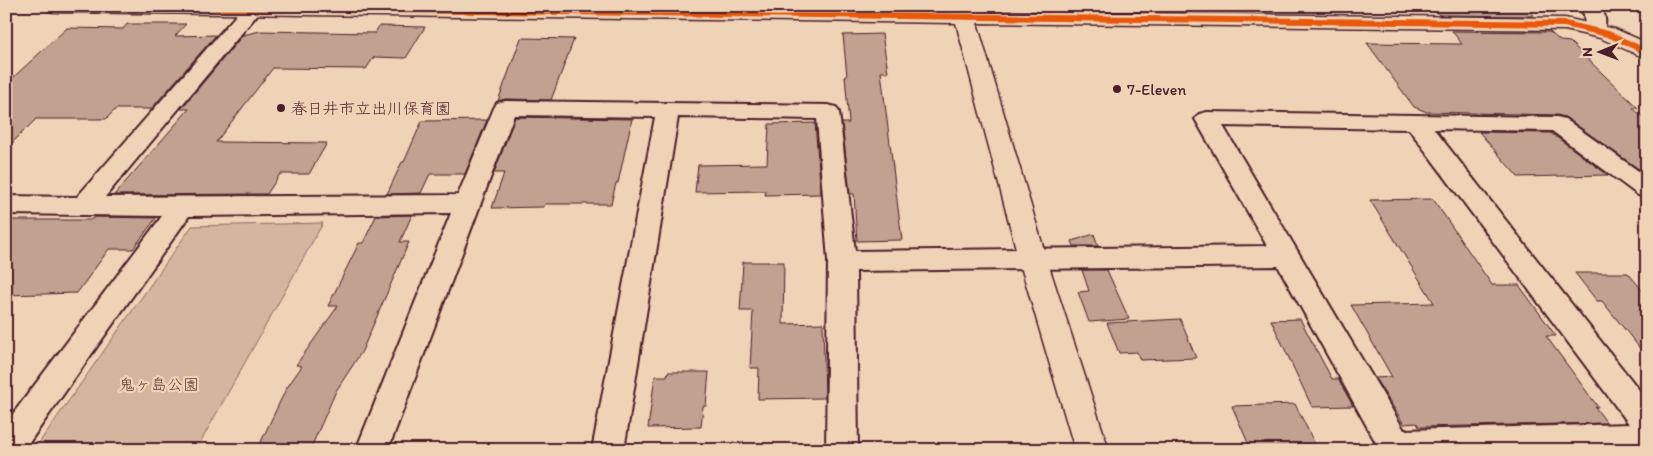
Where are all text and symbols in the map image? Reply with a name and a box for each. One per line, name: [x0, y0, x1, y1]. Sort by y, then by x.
north arrow: [1576, 28, 1626, 78]
text: N: [1579, 47, 1596, 57]
place label: 7-Eleven: [1127, 80, 1186, 99]
marker: 7-Eleven: [1111, 83, 1123, 95]
place label: 春日井市立出川保育園: [291, 99, 451, 118]
marker: 春日井市立出川保育園: [275, 102, 287, 114]
park label: 鬼ヶ島公園: [119, 375, 199, 394]

